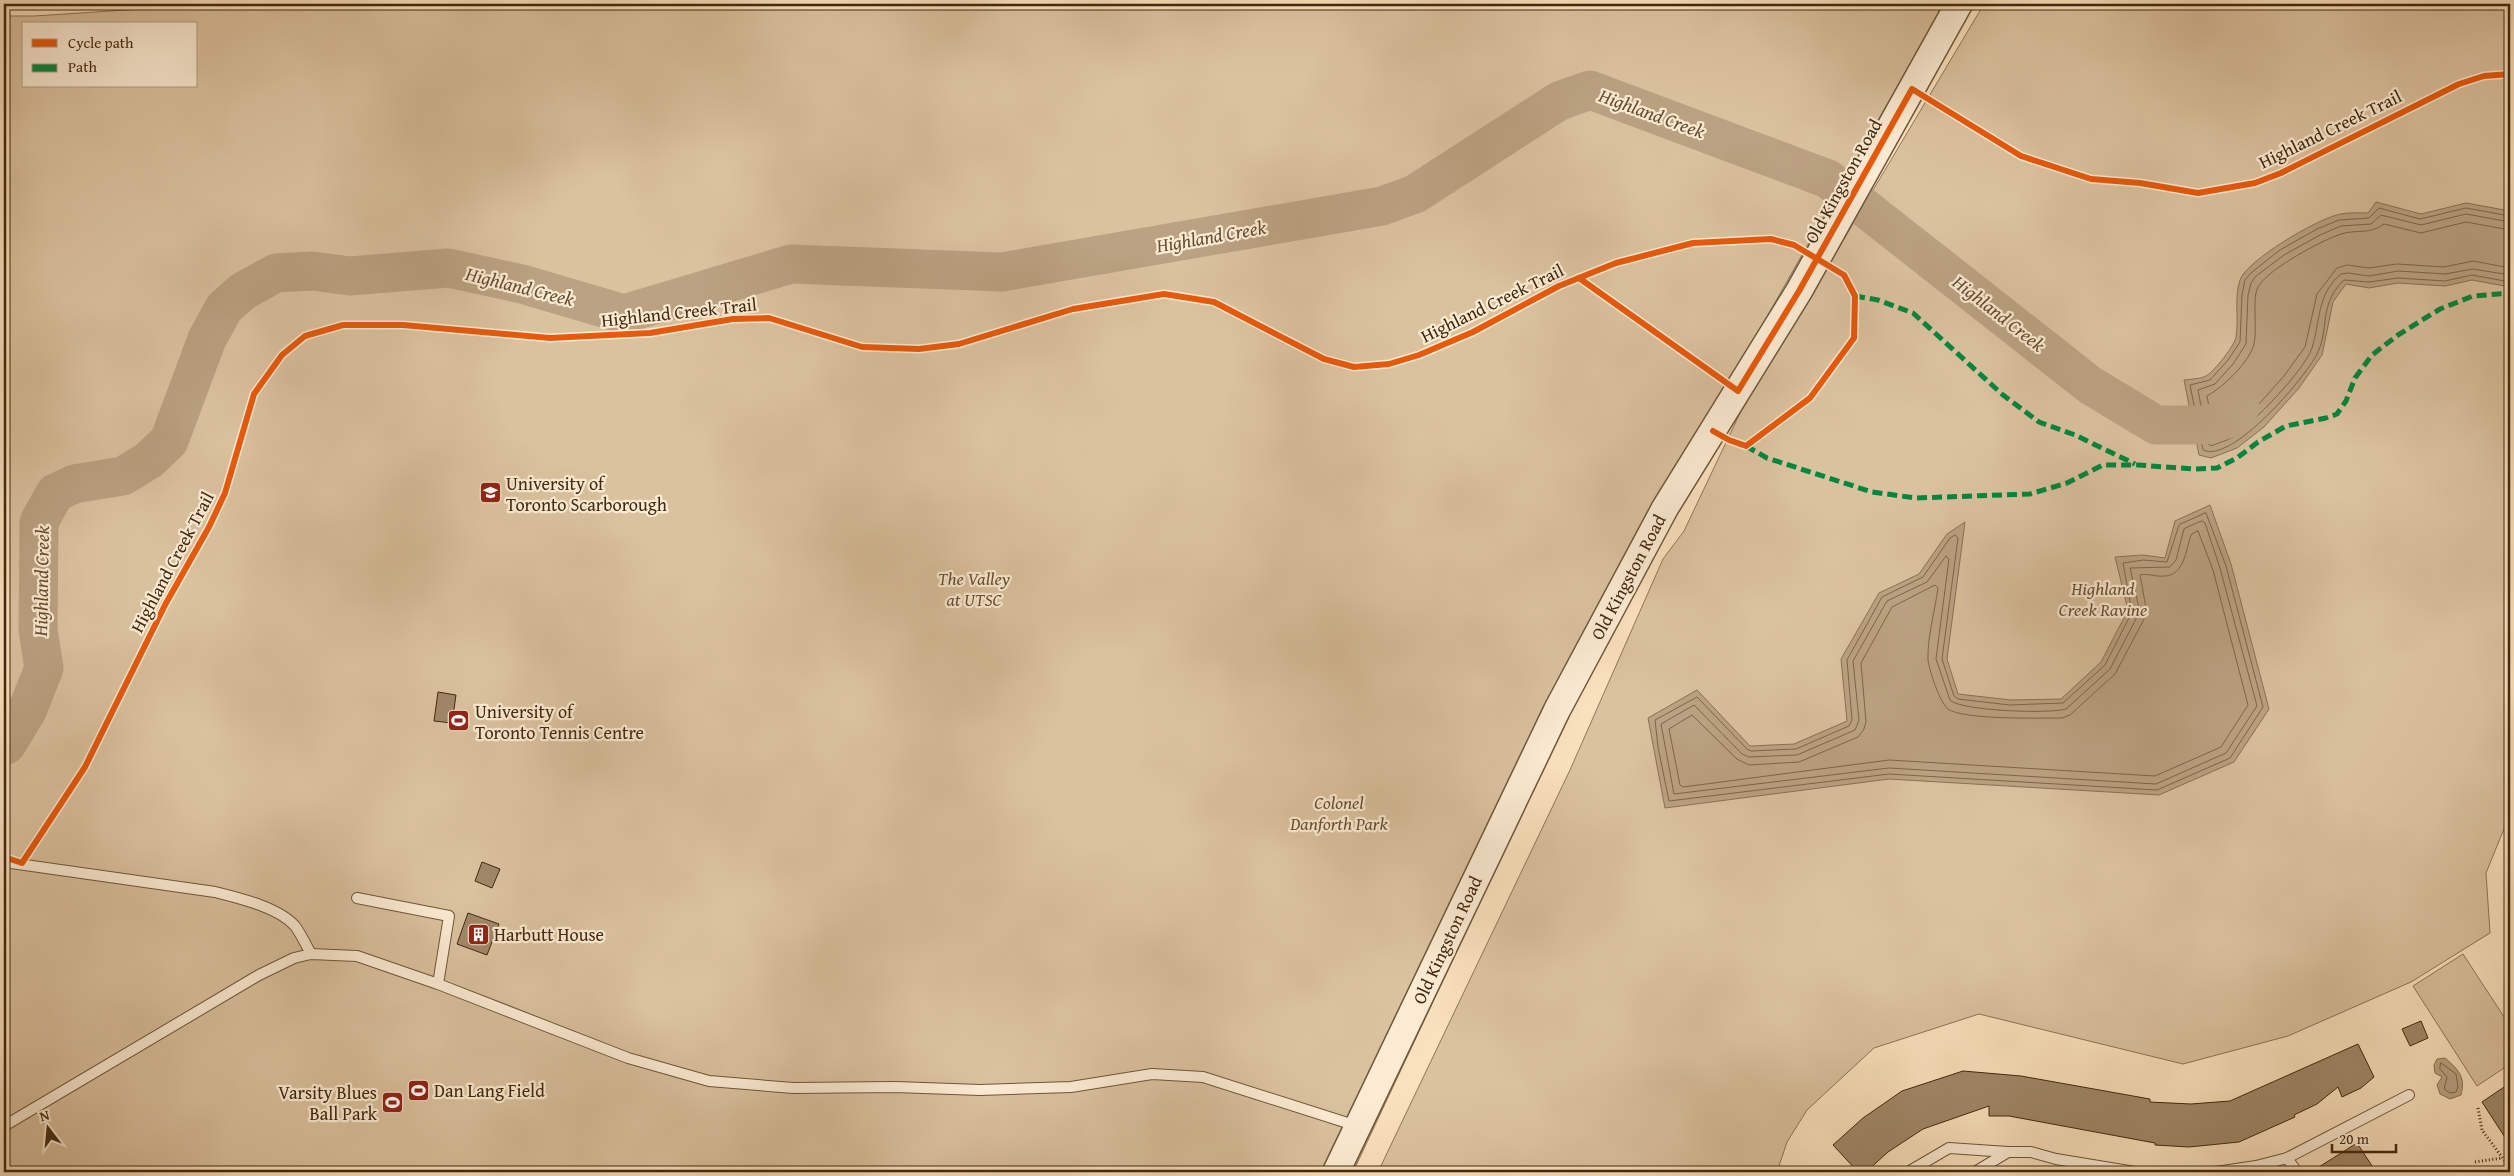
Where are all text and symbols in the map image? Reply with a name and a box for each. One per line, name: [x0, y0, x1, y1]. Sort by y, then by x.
legend: [22, 22, 198, 88]
text: Cycle path: [68, 32, 134, 53]
text: Path: [68, 56, 97, 77]
water label: Highland Creek: [1594, 81, 1709, 145]
street label: Highland Creek Trail: [2254, 83, 2406, 175]
street label: Old Kingston Road: [1798, 113, 1889, 248]
water label: Highland Creek: [1153, 213, 1268, 260]
street label: Highland Creek Trail: [1416, 257, 1568, 349]
water label: Highland Creek: [462, 259, 577, 313]
water label: Highland Creek: [1946, 267, 2051, 358]
street label: Highland Creek Trail: [600, 290, 758, 334]
place label: University of Toronto Scarborough: [506, 470, 667, 518]
school or university icon: University of Toronto Scarborough: [478, 481, 502, 505]
street label: Highland Creek Trail: [123, 487, 221, 637]
street label: Old Kingston Road: [1584, 509, 1673, 645]
water label: Highland Creek: [26, 525, 56, 638]
park label: The Valley at UTSC: [938, 565, 1011, 613]
park label: Highland Creek Ravine: [2059, 575, 2147, 623]
place label: University of Toronto Tennis Centre: [475, 698, 644, 746]
sports icon: University of Toronto Tennis Centre: [447, 709, 471, 733]
park label: Colonel Danforth Park: [1289, 789, 1389, 837]
street label: Old Kingston Road: [1405, 871, 1489, 1009]
place label: Harbutt House: [494, 921, 604, 948]
building icon: Harbutt House: [466, 922, 490, 946]
place label: Dan Lang Field: [434, 1077, 545, 1104]
sports icon: Dan Lang Field: [406, 1078, 430, 1102]
place label: Varsity Blues Ball Park: [278, 1079, 378, 1127]
sports icon: Varsity Blues Ball Park: [381, 1090, 405, 1114]
north arrow: [22, 1104, 72, 1154]
text: N: [37, 1104, 52, 1126]
scale bar: [2332, 1121, 2395, 1153]
text: 20 m: [2339, 1128, 2370, 1149]

